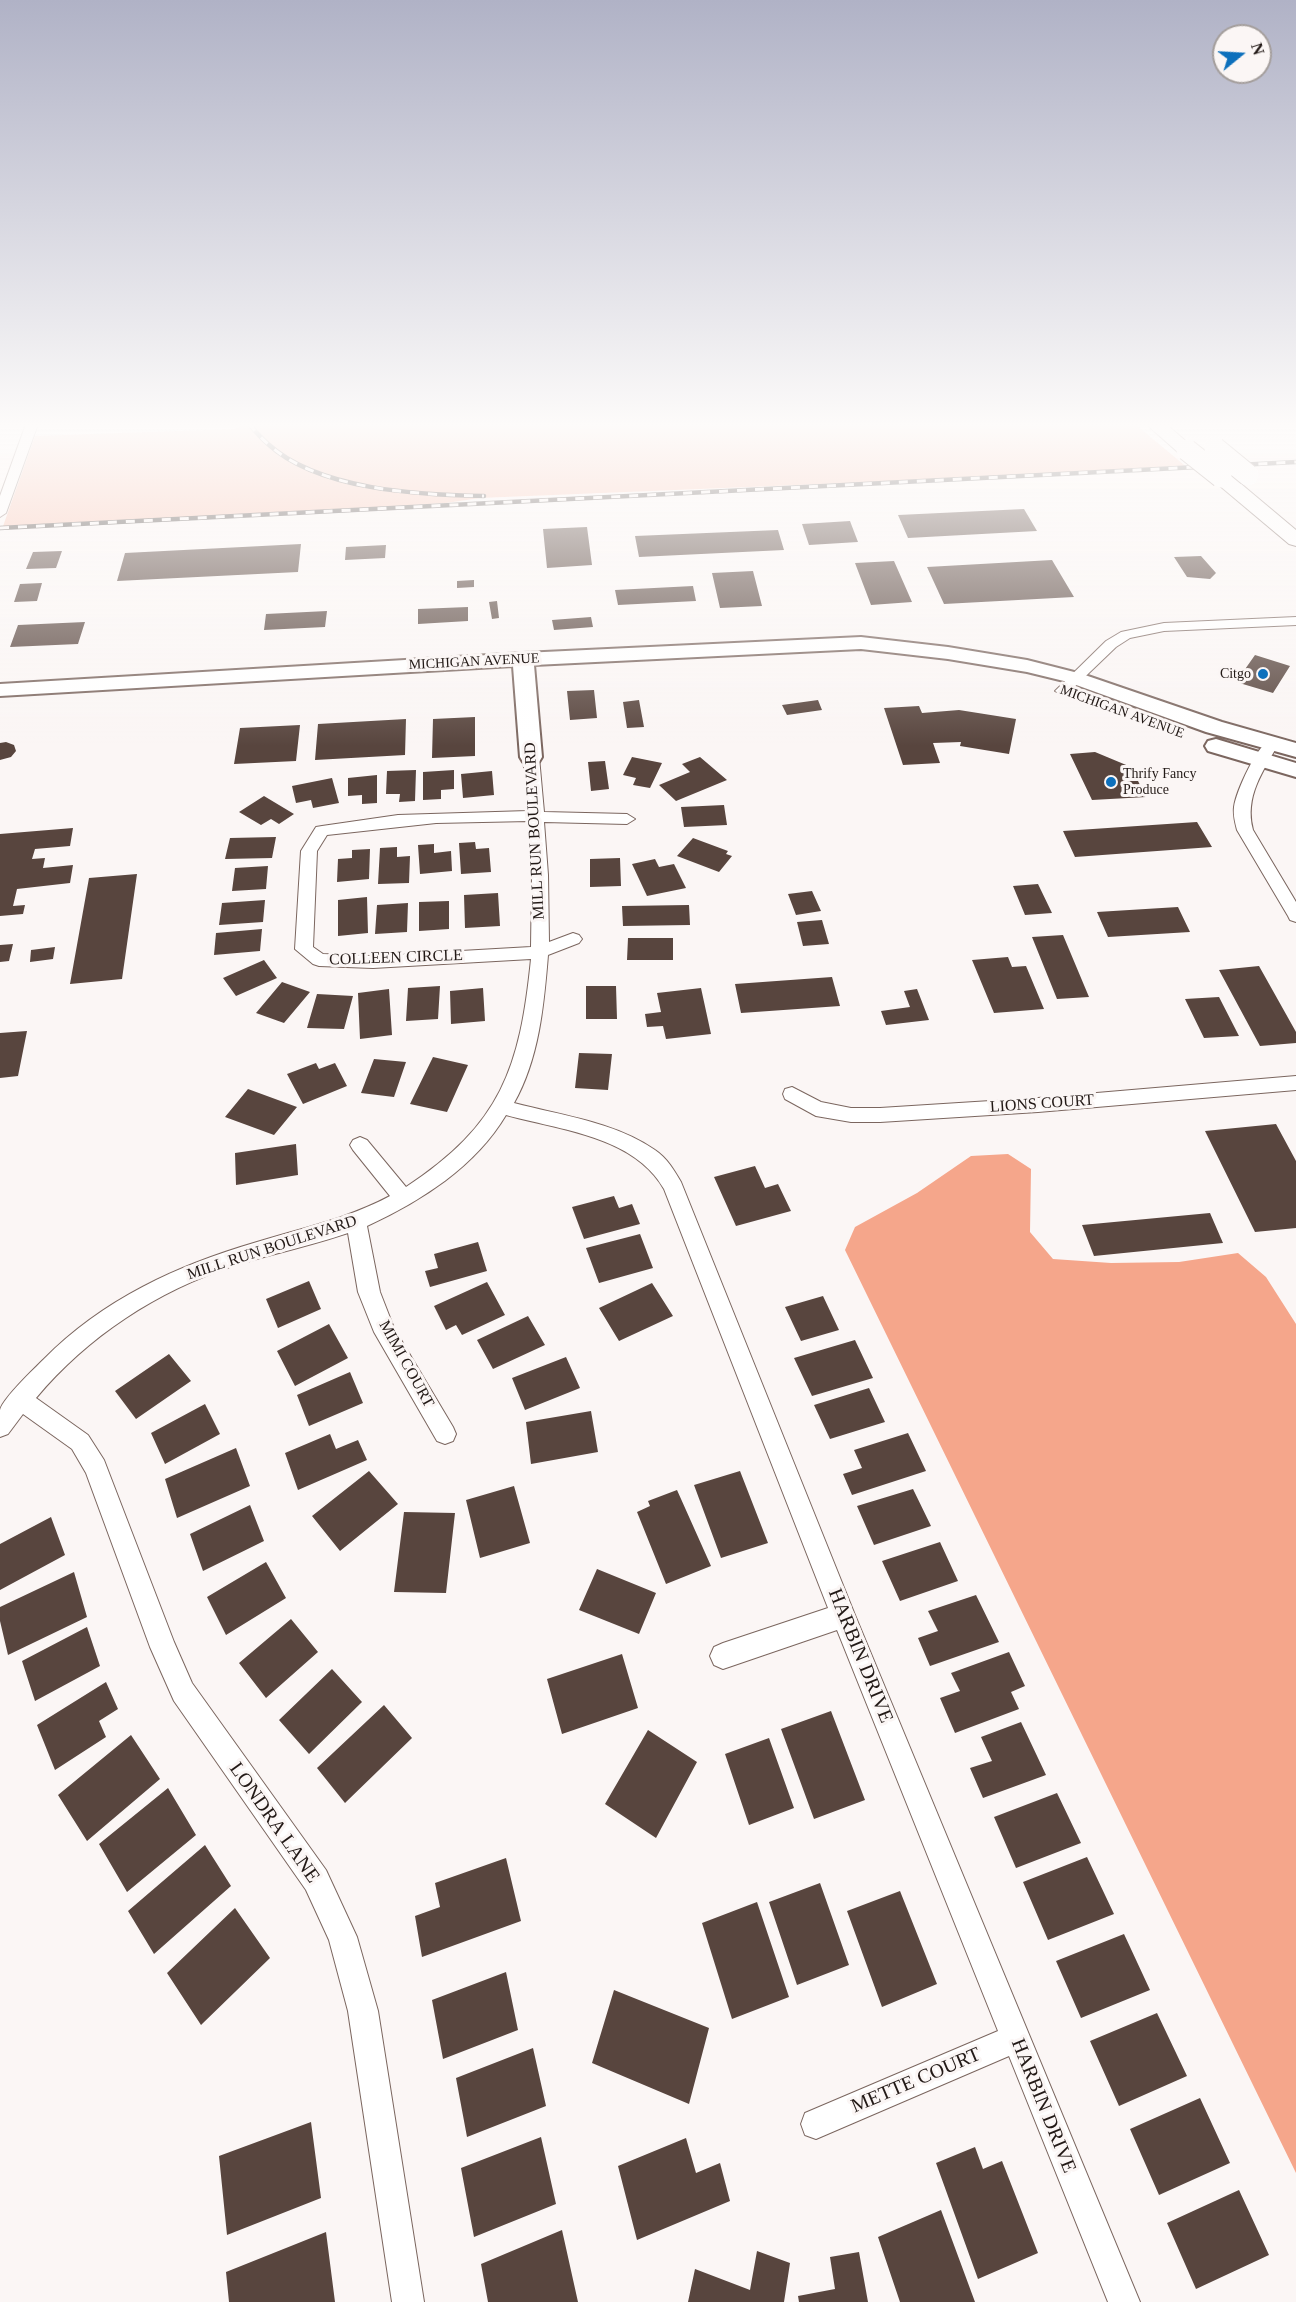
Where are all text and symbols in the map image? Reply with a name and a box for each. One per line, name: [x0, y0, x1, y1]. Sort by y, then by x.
north arrow: [1212, 24, 1272, 84]
text: N: [1248, 41, 1268, 57]
street label: MICHIGAN AVENUE: [408, 650, 540, 674]
place label: Citgo: [1220, 666, 1251, 682]
marker: Citgo: [1256, 667, 1270, 681]
street label: MICHIGAN AVENUE: [1058, 682, 1186, 742]
street label: MILL RUN BOULEVARD: [521, 742, 549, 920]
place label: Thrify Fancy Produce: [1123, 766, 1196, 798]
marker: Thrify Fancy Produce: [1104, 775, 1118, 789]
street label: COLLEEN CIRCLE: [329, 946, 463, 970]
street label: LIONS COURT: [989, 1091, 1095, 1117]
street label: MILL RUN BOULEVARD: [185, 1211, 359, 1285]
street label: MIMI COURT: [374, 1317, 438, 1411]
street label: HARBIN DRIVE: [822, 1585, 898, 1727]
street label: LONDRA LANE: [224, 1758, 324, 1888]
street label: HARBIN DRIVE: [1005, 2035, 1081, 2177]
street label: METTE COURT: [848, 2043, 984, 2119]

